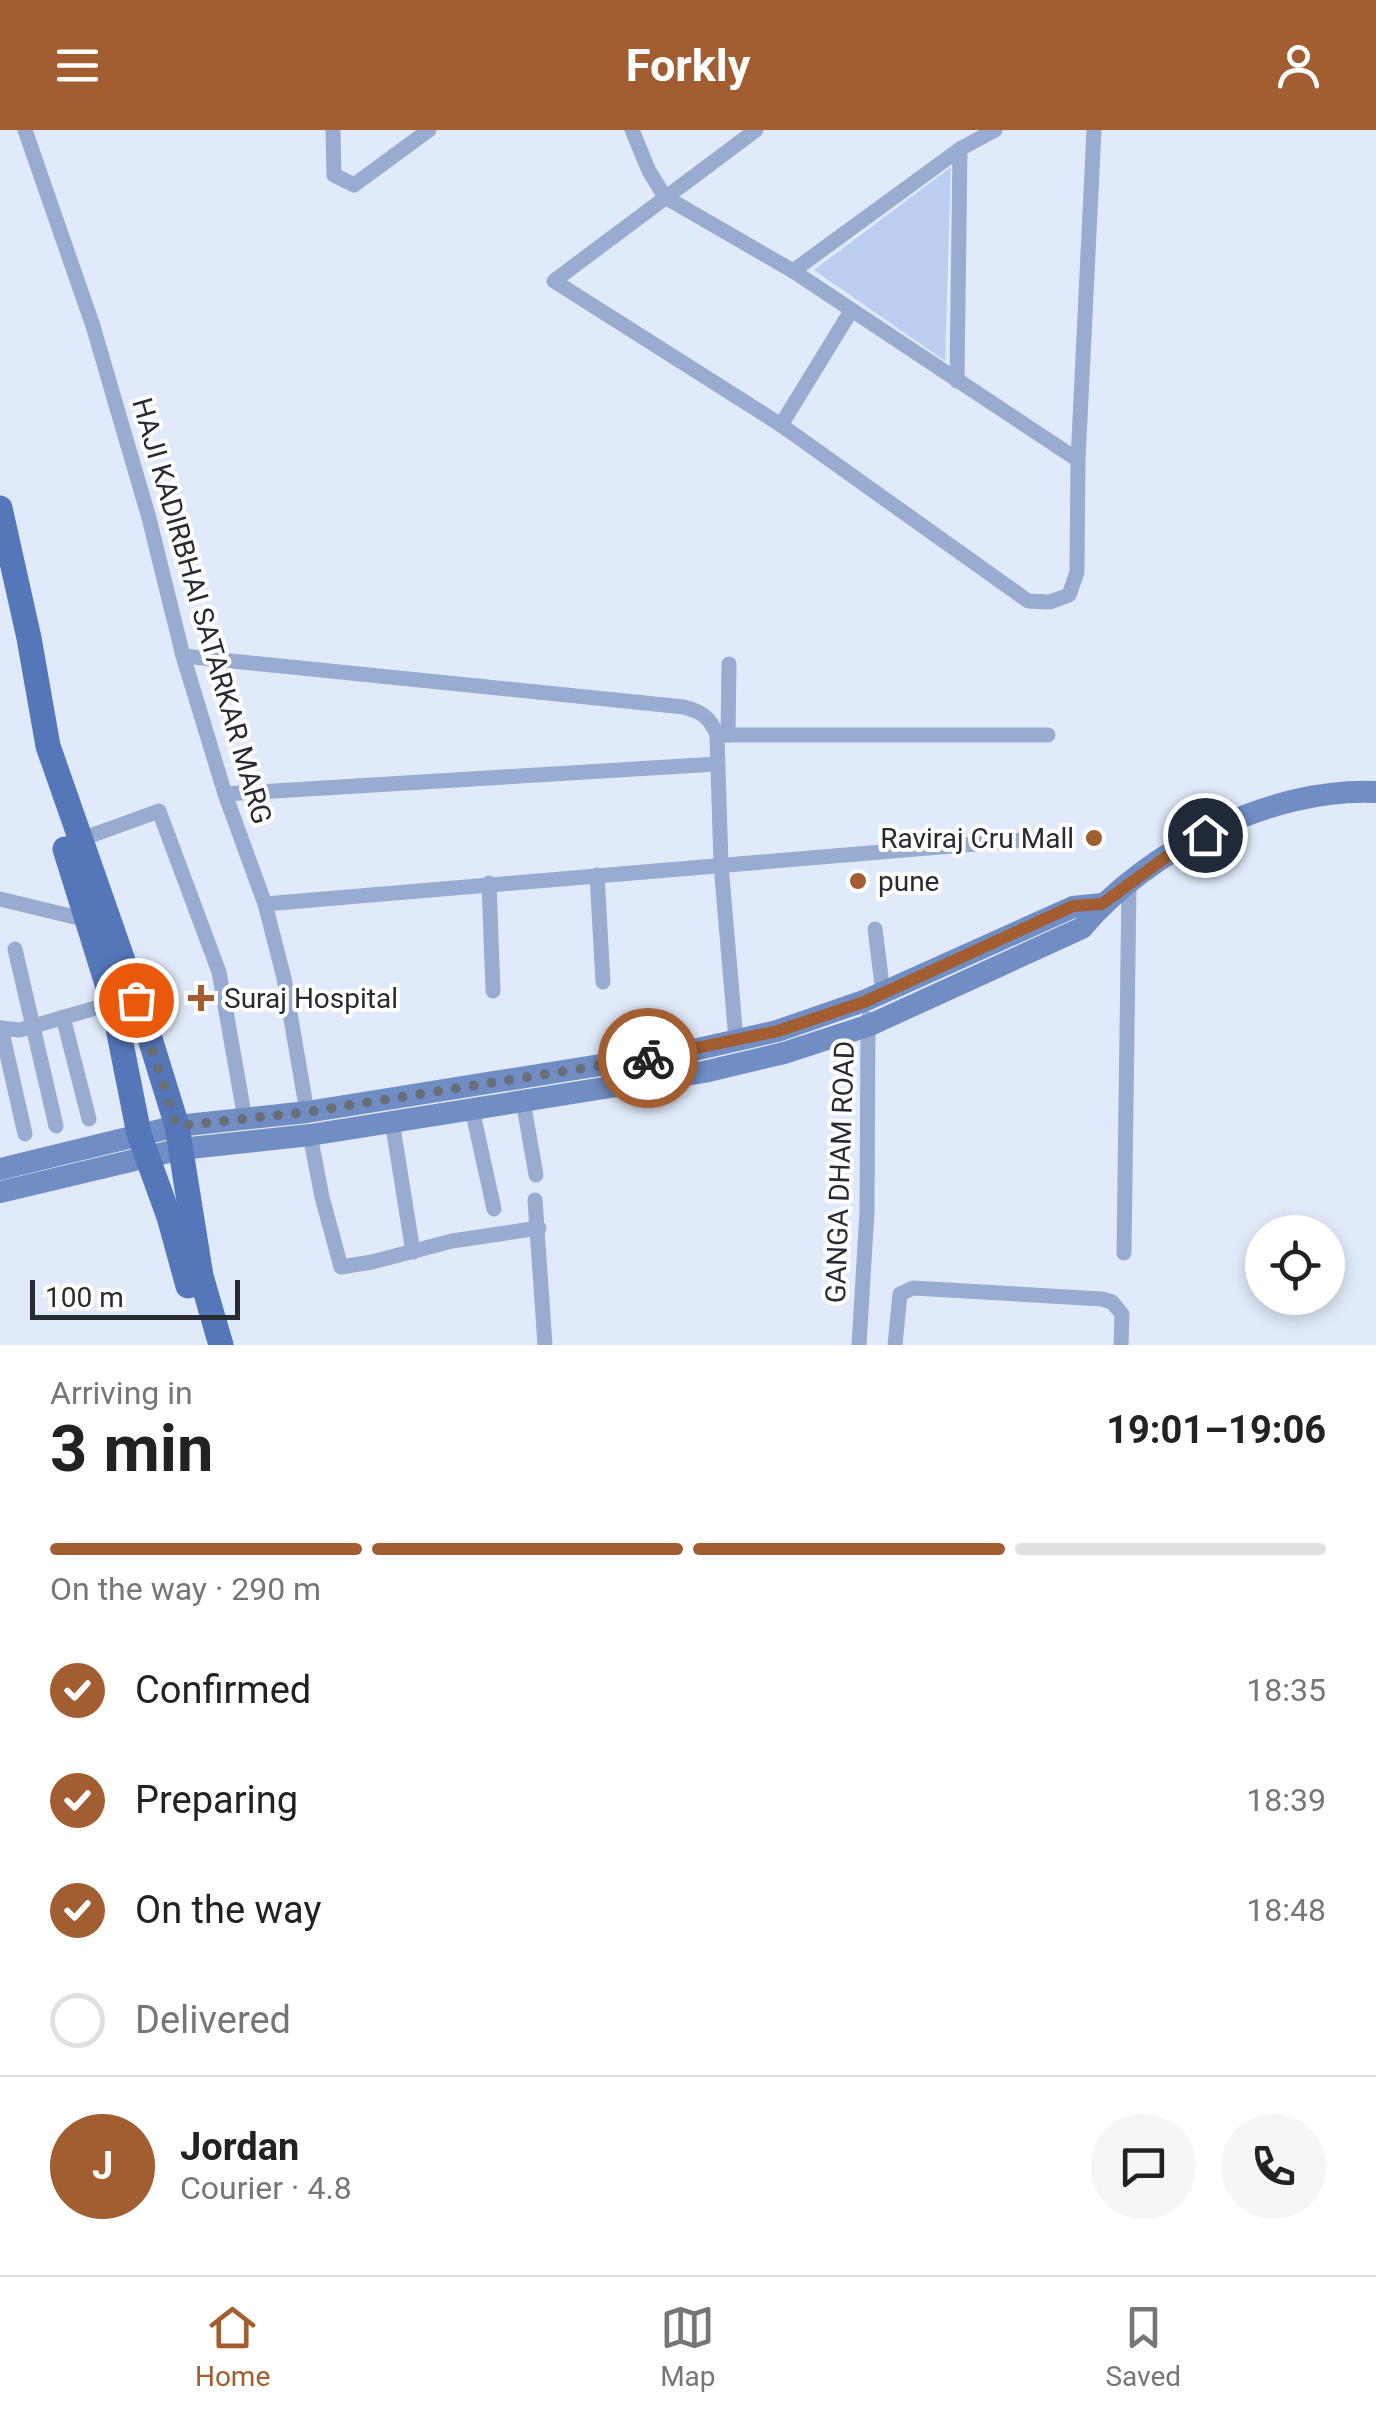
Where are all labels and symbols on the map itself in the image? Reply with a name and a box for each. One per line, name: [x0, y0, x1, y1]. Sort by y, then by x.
street label: HAJI KADIRBHAI SATARKAR MARG: [125, 394, 279, 828]
pin: [1163, 793, 1248, 878]
place label: Raviraj Cru Mall: [880, 822, 1074, 855]
marker: Raviraj Cru Mall: [1083, 827, 1105, 849]
place label: pune: [878, 865, 939, 898]
marker: pune: [847, 870, 869, 892]
pin: [94, 958, 179, 1043]
place label: Suraj Hospital: [224, 982, 398, 1015]
marker: Suraj Hospital: [188, 985, 214, 1011]
courier: [598, 1008, 698, 1108]
street label: GANGA DHAM ROAD: [819, 1040, 861, 1304]
scale bar: [30, 1275, 240, 1320]

